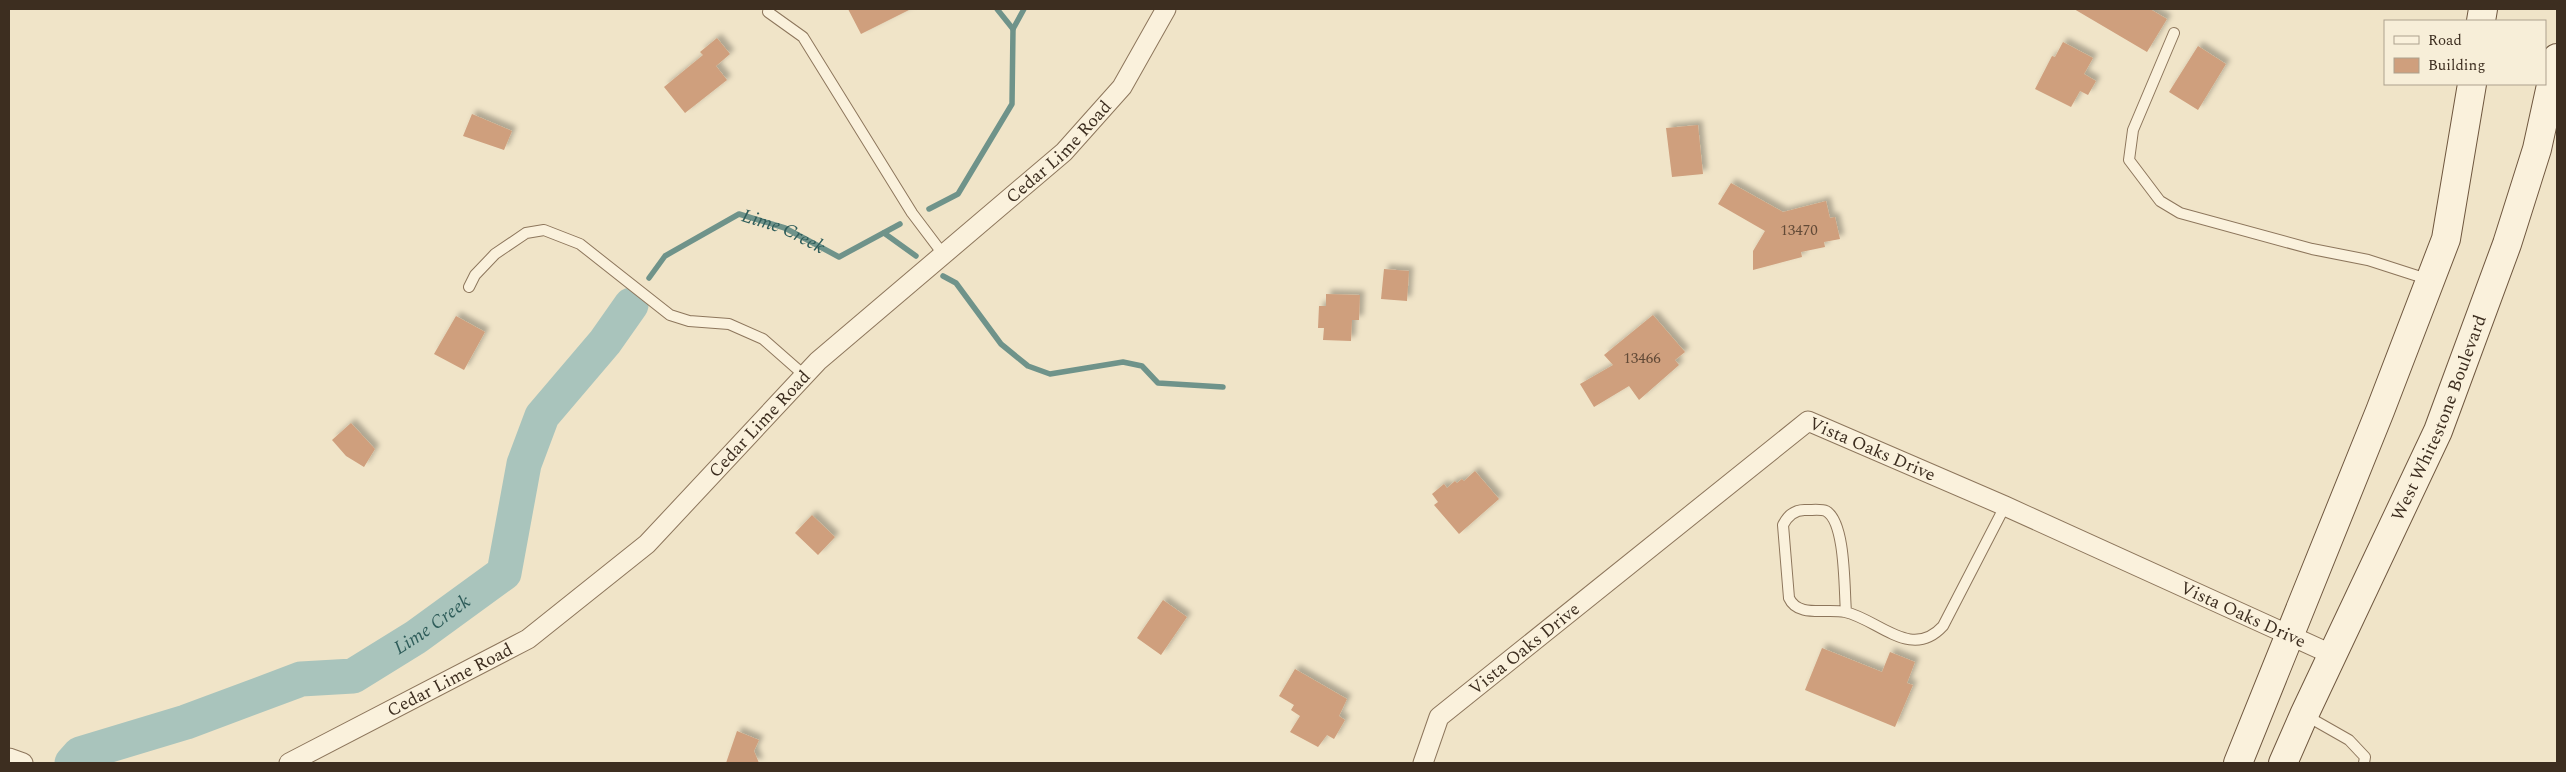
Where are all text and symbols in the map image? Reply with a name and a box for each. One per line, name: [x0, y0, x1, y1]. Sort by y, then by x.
legend: [2384, 20, 2546, 85]
text: Road: [2428, 29, 2462, 52]
text: Building: [2428, 54, 2485, 77]
street label: Cedar Lime Road: [1000, 94, 1118, 210]
water label: Lime Creek: [738, 201, 831, 262]
house number: 13470: [1780, 219, 1818, 242]
street label: West Whitestone Boulevard: [2384, 311, 2493, 525]
house number: 13466: [1623, 347, 1661, 370]
street label: Cedar Lime Road: [702, 364, 816, 484]
street label: Vista Oaks Drive: [1805, 410, 1940, 488]
street label: Vista Oaks Drive: [2176, 574, 2311, 655]
water label: Lime Creek: [388, 587, 477, 662]
street label: Vista Oaks Drive: [1463, 596, 1586, 702]
street label: Cedar Lime Road: [382, 636, 517, 724]

